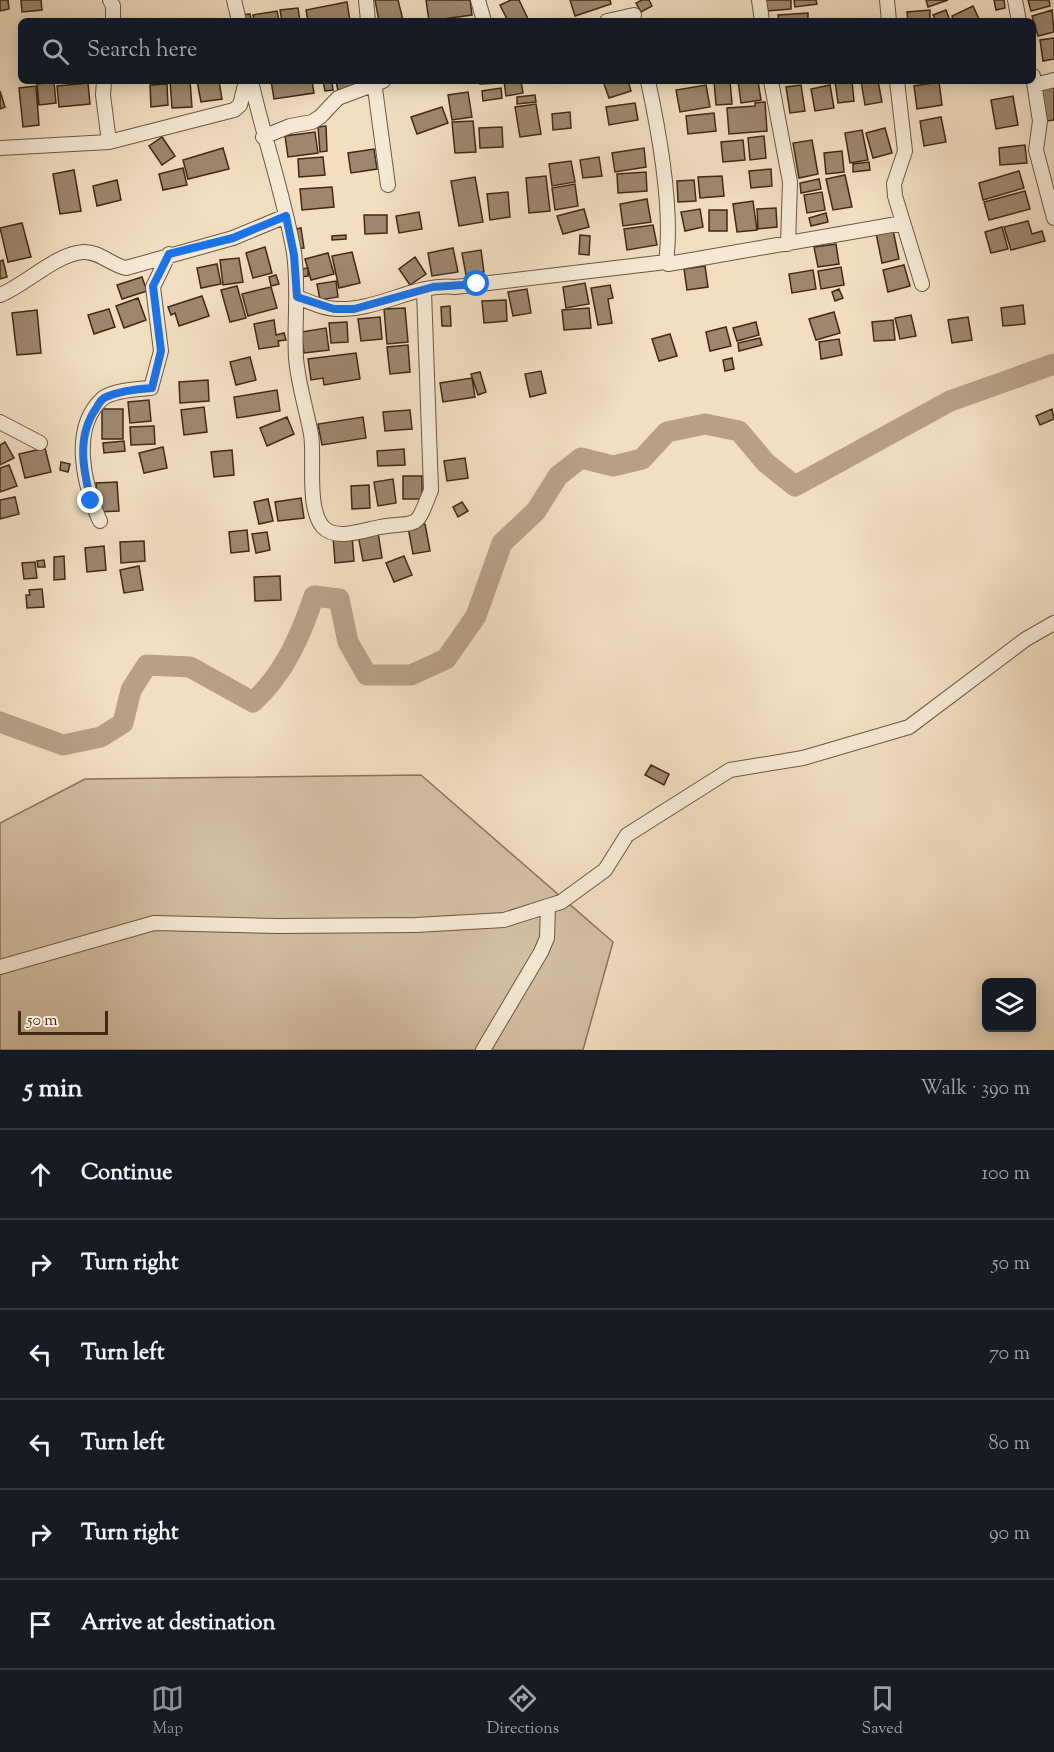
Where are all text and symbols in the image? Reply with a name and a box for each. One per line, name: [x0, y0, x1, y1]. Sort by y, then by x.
search box: [18, 18, 1036, 84]
icon: search: [39, 35, 72, 68]
text: Search here: [87, 35, 197, 67]
route start: [463, 270, 489, 296]
route end: [77, 487, 103, 513]
map controls: [982, 978, 1036, 1032]
button: layers: [982, 978, 1036, 1032]
scale bar: [18, 1008, 108, 1036]
text: 50 m: [27, 1010, 58, 1033]
text: 5 min: [24, 1071, 83, 1108]
text: Walk · 390 m: [921, 1075, 1030, 1104]
icon: ahead: [24, 1158, 57, 1191]
text: Continue: [81, 1158, 172, 1190]
text: 100 m: [981, 1160, 1030, 1189]
icon: right: [24, 1248, 57, 1281]
text: Turn right: [81, 1248, 178, 1280]
text: 50 m: [992, 1250, 1030, 1279]
icon: left: [24, 1338, 57, 1371]
text: Turn left: [81, 1338, 164, 1370]
text: 70 m: [989, 1340, 1030, 1369]
icon: left: [24, 1428, 57, 1461]
text: Turn left: [81, 1428, 164, 1460]
text: 80 m: [989, 1430, 1030, 1459]
icon: right: [24, 1518, 57, 1551]
text: Turn right: [81, 1518, 178, 1550]
text: 90 m: [989, 1520, 1030, 1549]
icon: arrive: [24, 1608, 57, 1641]
text: Arrive at destination: [81, 1608, 276, 1640]
tab: Map: [151, 1682, 184, 1741]
tab: Directions: [487, 1682, 559, 1741]
tab: Saved: [862, 1682, 903, 1741]

